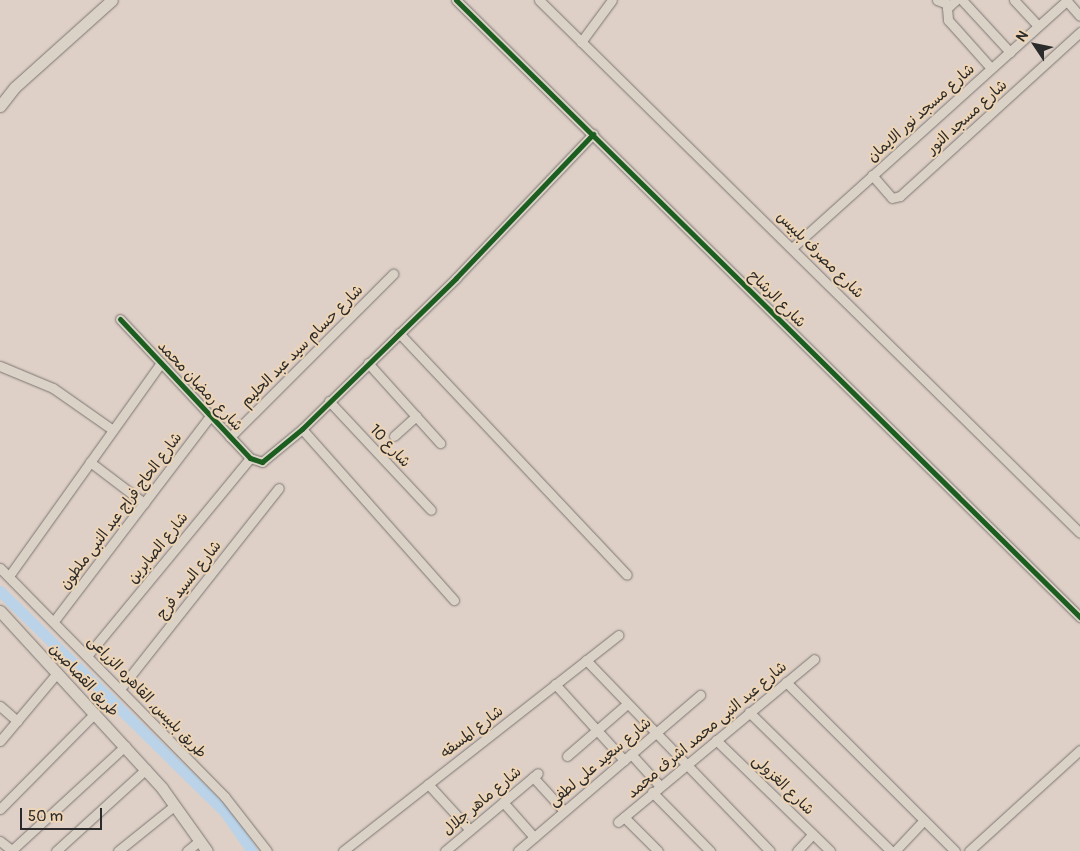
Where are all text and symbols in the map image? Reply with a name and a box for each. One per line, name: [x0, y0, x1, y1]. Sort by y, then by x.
north arrow: [1010, 20, 1060, 70]
text: N: [1012, 28, 1032, 45]
street label: شارع مسجد نور الايمان: [864, 60, 978, 166]
street label: شارع مسجد النور: [923, 76, 1011, 158]
street label: شارع مصرف بلبيس: [773, 208, 867, 302]
street label: شارع الرشاح: [744, 266, 810, 332]
street label: شارع حسام سيد عبد الحليم: [237, 281, 367, 411]
street label: شارع رمضان محمد: [154, 337, 246, 435]
street label: شارع 10: [366, 421, 414, 471]
street label: شارع الحاج فراج عبد النبى ملطون: [56, 429, 186, 593]
street label: شارع الصابرين: [124, 509, 192, 587]
street label: شارع السيد فرج: [153, 537, 225, 623]
street label: طريق بلبيس, القاهره الزراعى: [84, 632, 210, 762]
street label: طريق القصاصين: [45, 640, 123, 720]
street label: شارع عبد النبى محمد اشرف محمد: [623, 658, 791, 802]
street label: شارع المسقه: [437, 702, 507, 762]
street label: شارع سعيد على لطفى: [545, 714, 655, 810]
street label: شارع الغزولى: [748, 751, 818, 819]
street label: شارع ماهر جلال: [439, 763, 525, 839]
scale bar: [22, 798, 105, 830]
text: 50 m: [28, 807, 63, 826]

